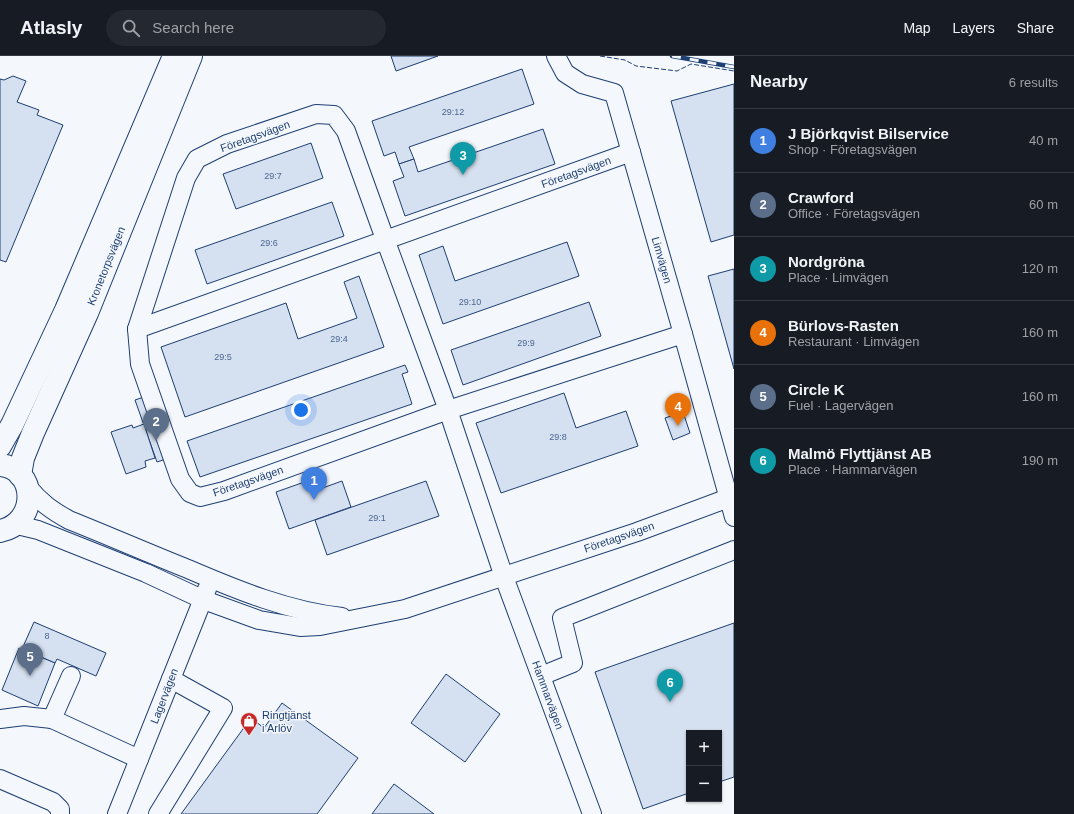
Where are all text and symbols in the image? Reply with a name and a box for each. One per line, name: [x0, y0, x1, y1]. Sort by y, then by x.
search box: [106, 10, 386, 46]
text: Atlasly: [20, 17, 82, 38]
icon: search: [120, 17, 142, 39]
text: Search here: [152, 19, 234, 36]
text: Map: [903, 20, 931, 36]
text: Layers: [953, 20, 995, 36]
text: Share: [1017, 20, 1054, 36]
text: Nearby: [750, 72, 808, 91]
text: 6 results: [1009, 75, 1058, 90]
house number: 29:12: [442, 107, 464, 117]
street label: Företagsvägen: [218, 118, 292, 154]
text: J Björkqvist Bilservice: [788, 125, 949, 142]
text: 1: [759, 133, 767, 148]
text: 40 m: [1029, 133, 1058, 148]
pin: 3: [450, 142, 476, 175]
text: Shop · Företagsvägen: [788, 142, 917, 157]
street label: Företagsvägen: [539, 154, 613, 190]
house number: 29:7: [264, 171, 282, 181]
text: Crawford: [788, 189, 854, 206]
text: 2: [759, 197, 767, 212]
text: 60 m: [1029, 197, 1058, 212]
text: Office · Företagsvägen: [788, 206, 920, 221]
street label: Kronetorpsvägen: [85, 225, 127, 307]
street label: Limvägen: [650, 235, 674, 285]
house number: 29:6: [260, 238, 278, 248]
text: Nordgröna: [788, 253, 865, 270]
text: 3: [759, 261, 767, 276]
text: 120 m: [1022, 261, 1058, 276]
text: Place · Limvägen: [788, 270, 888, 285]
house number: 29:10: [459, 297, 481, 307]
text: Bürlovs-Rasten: [788, 317, 899, 334]
text: 4: [759, 325, 767, 340]
text: 160 m: [1022, 325, 1058, 340]
house number: 29:4: [330, 334, 348, 344]
text: Restaurant · Limvägen: [788, 334, 920, 349]
house number: 29:9: [517, 338, 535, 348]
house number: 29:5: [214, 352, 232, 362]
text: Circle K: [788, 381, 845, 398]
text: 5: [759, 389, 767, 404]
text: 160 m: [1022, 389, 1058, 404]
pin: 4: [665, 393, 691, 426]
text: Fuel · Lagervägen: [788, 398, 894, 413]
your location: [291, 400, 311, 420]
pin: 2: [143, 408, 169, 441]
house number: 29:8: [549, 432, 567, 442]
text: Malmö Flyttjänst AB: [788, 445, 932, 462]
text: 6: [759, 453, 767, 468]
text: 190 m: [1022, 453, 1058, 468]
text: Place · Hammarvägen: [788, 462, 917, 477]
street label: Företagsvägen: [211, 463, 285, 499]
pin: 1: [301, 467, 327, 500]
house number: 29:1: [368, 513, 386, 523]
street label: Företagsvägen: [582, 519, 656, 555]
house number: 8: [44, 631, 50, 641]
pin: 5: [17, 643, 43, 676]
street label: Hammarvägen: [530, 659, 566, 731]
street label: Lagervägen: [148, 667, 180, 725]
pin: 6: [657, 669, 683, 702]
place label: Ringtjänst i Arlöv: [262, 709, 311, 734]
shop icon: Ringtjänst i Arlöv: [239, 711, 259, 736]
map controls: [686, 730, 722, 802]
button: +: [686, 730, 722, 766]
button: −: [686, 766, 722, 802]

